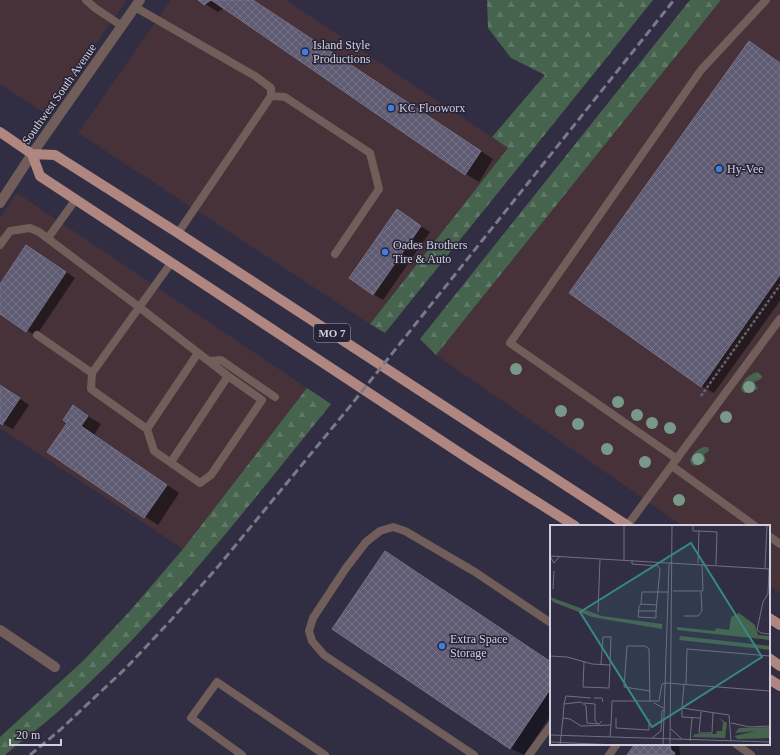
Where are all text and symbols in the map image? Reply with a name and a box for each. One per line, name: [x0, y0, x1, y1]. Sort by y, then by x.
place label: Island Style Productions: [313, 38, 371, 66]
street label: Southwest South Avenue: [19, 41, 99, 147]
marker: Island Style Productions: [300, 47, 310, 57]
place label: KC Flooworx: [399, 101, 465, 115]
marker: KC Flooworx: [386, 103, 396, 113]
place label: Hy-Vee: [727, 162, 764, 176]
marker: Hy-Vee: [714, 164, 724, 174]
place label: Oades Brothers Tire & Auto: [393, 238, 468, 266]
marker: Oades Brothers Tire & Auto: [380, 247, 390, 257]
road number: MO 7: [314, 324, 350, 342]
inset map: [550, 525, 770, 745]
place label: Extra Space Storage: [450, 632, 508, 660]
marker: Extra Space Storage: [437, 641, 447, 651]
scale bar: [10, 721, 61, 747]
text: 20 m: [16, 728, 41, 742]

